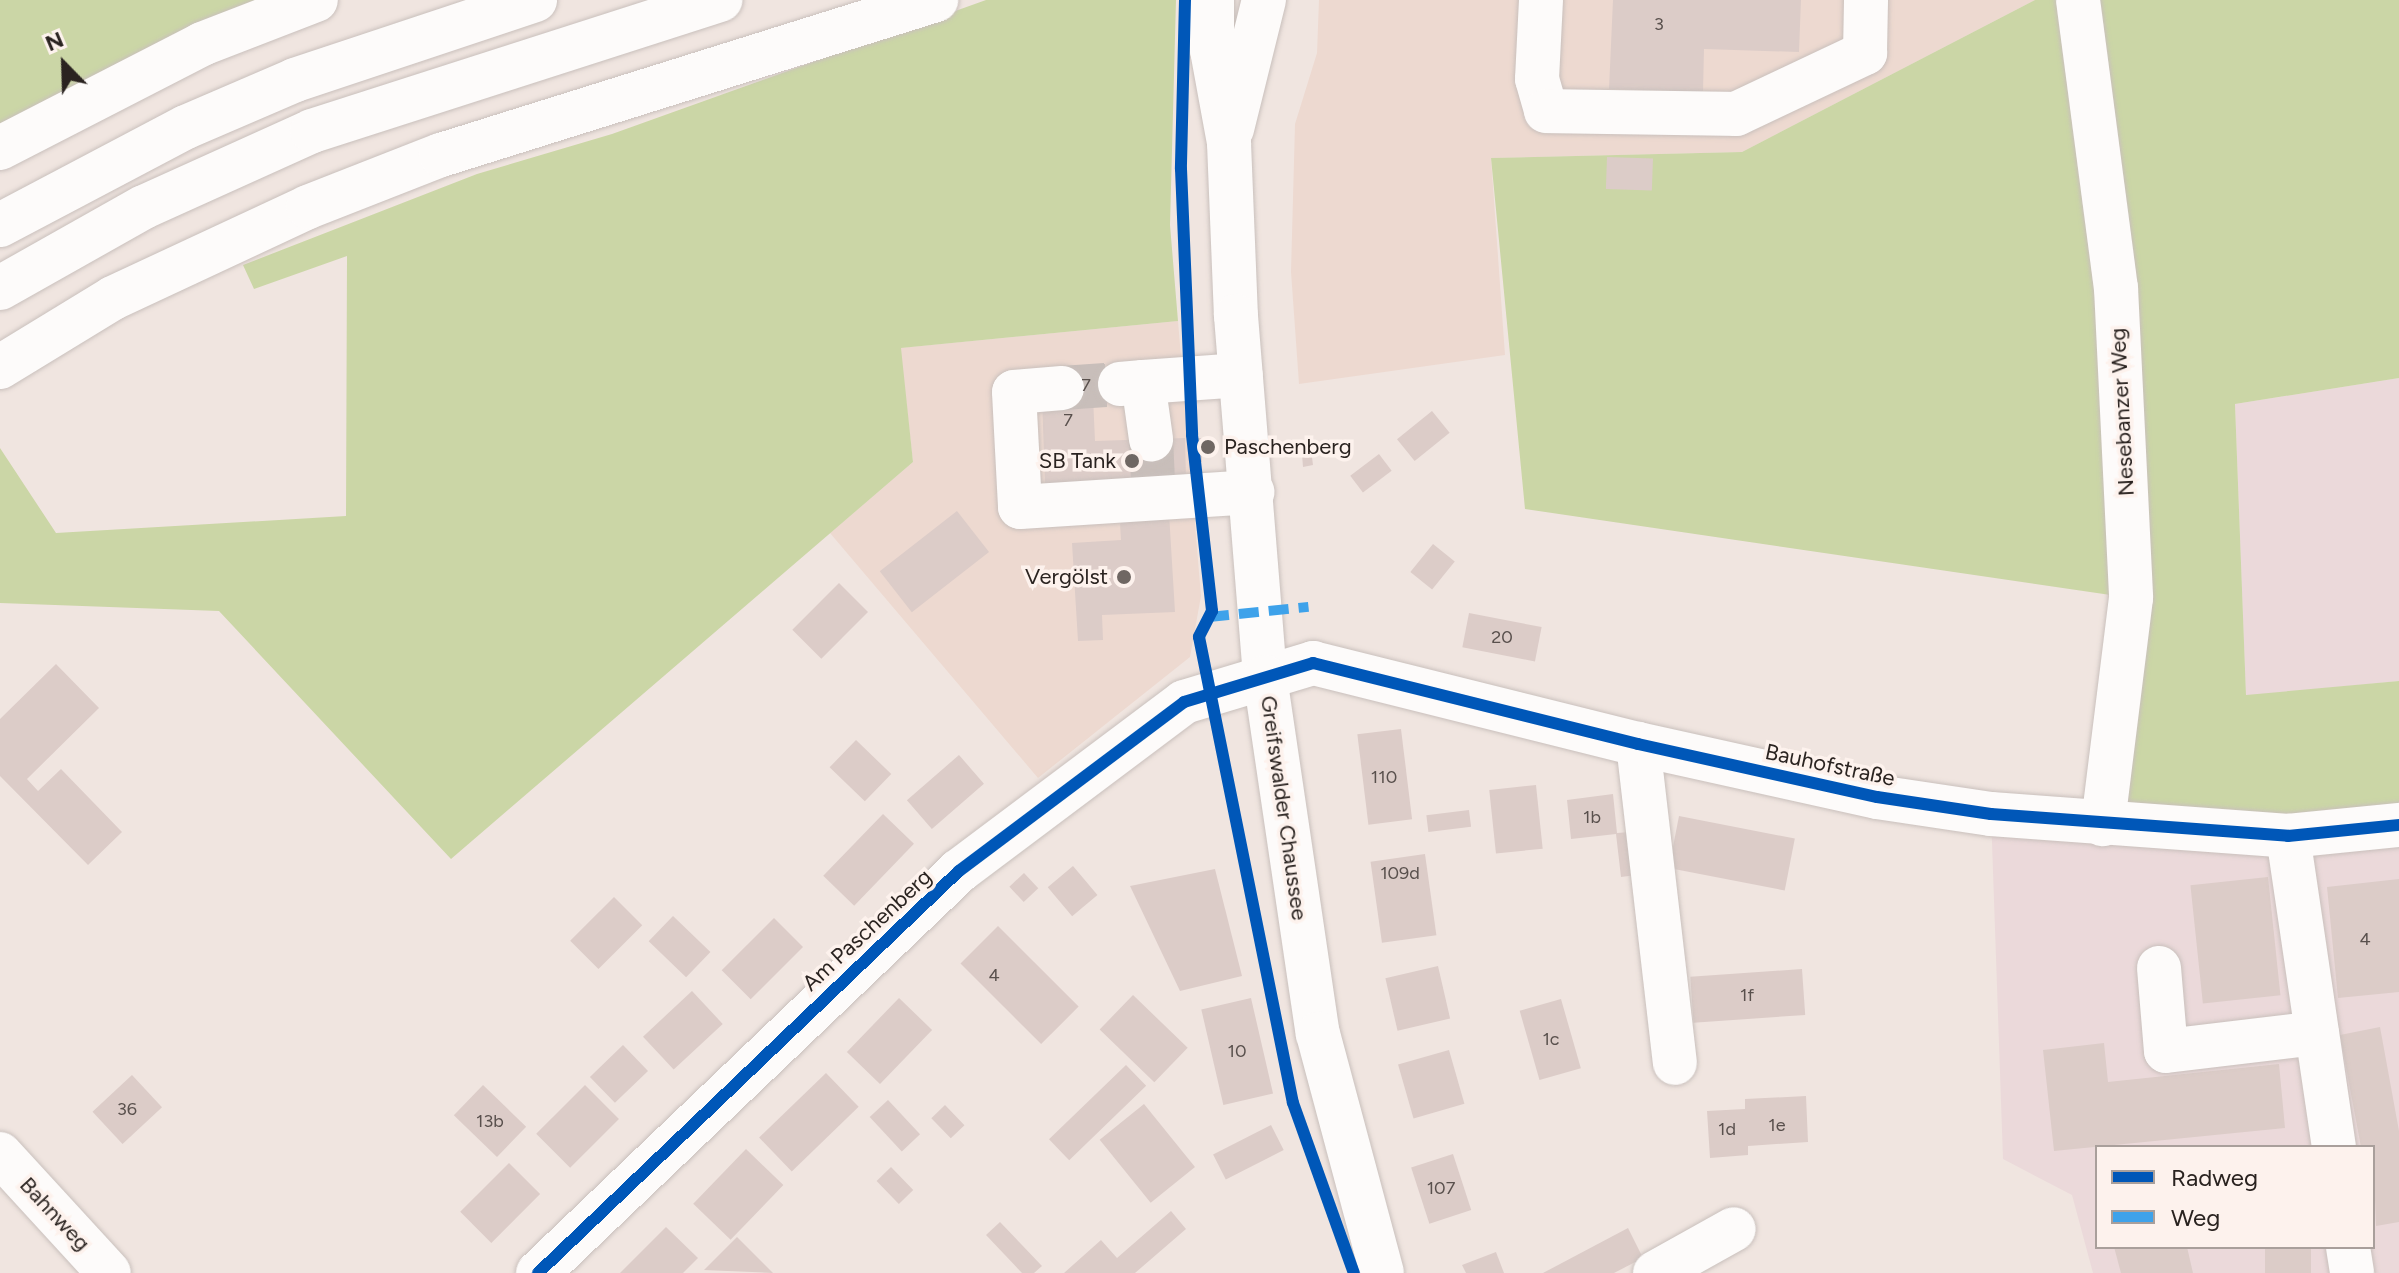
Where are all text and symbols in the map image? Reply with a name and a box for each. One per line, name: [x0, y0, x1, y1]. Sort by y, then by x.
house number: 3: [1654, 13, 1664, 35]
north arrow: [24, 24, 104, 104]
text: N: [41, 26, 68, 57]
street label: Nesebanzer Weg: [2104, 327, 2140, 497]
house number: 7: [1081, 374, 1091, 396]
house number: 7: [1063, 409, 1073, 431]
place label: Paschenberg: [1224, 434, 1352, 460]
marker: Paschenberg: [1199, 438, 1217, 456]
place label: SB Tank: [1039, 448, 1116, 474]
marker: SB Tank: [1123, 452, 1141, 470]
place label: Vergölst: [1025, 564, 1108, 590]
marker: Vergölst: [1115, 568, 1133, 586]
house number: 20: [1491, 626, 1513, 648]
street label: Greifswalder Chaussee: [1255, 694, 1313, 922]
street label: Bauhofstraße: [1763, 738, 1897, 792]
house number: 110: [1371, 766, 1397, 788]
house number: 1b: [1583, 806, 1601, 828]
house number: 109d: [1380, 862, 1420, 884]
street label: Am Paschenberg: [797, 863, 937, 997]
house number: 4: [2359, 928, 2371, 950]
house number: 4: [988, 964, 1000, 986]
house number: 1f: [1740, 984, 1754, 1006]
house number: 1c: [1542, 1028, 1560, 1050]
house number: 10: [1228, 1040, 1246, 1062]
house number: 36: [117, 1098, 137, 1120]
house number: 13b: [476, 1110, 504, 1132]
house number: 1e: [1768, 1114, 1786, 1136]
house number: 1d: [1718, 1118, 1736, 1140]
legend: [2095, 1145, 2375, 1249]
text: Radweg: [2171, 1163, 2258, 1192]
street label: Bahnweg: [14, 1172, 96, 1256]
house number: 107: [1427, 1177, 1455, 1199]
text: Weg: [2171, 1203, 2220, 1232]

